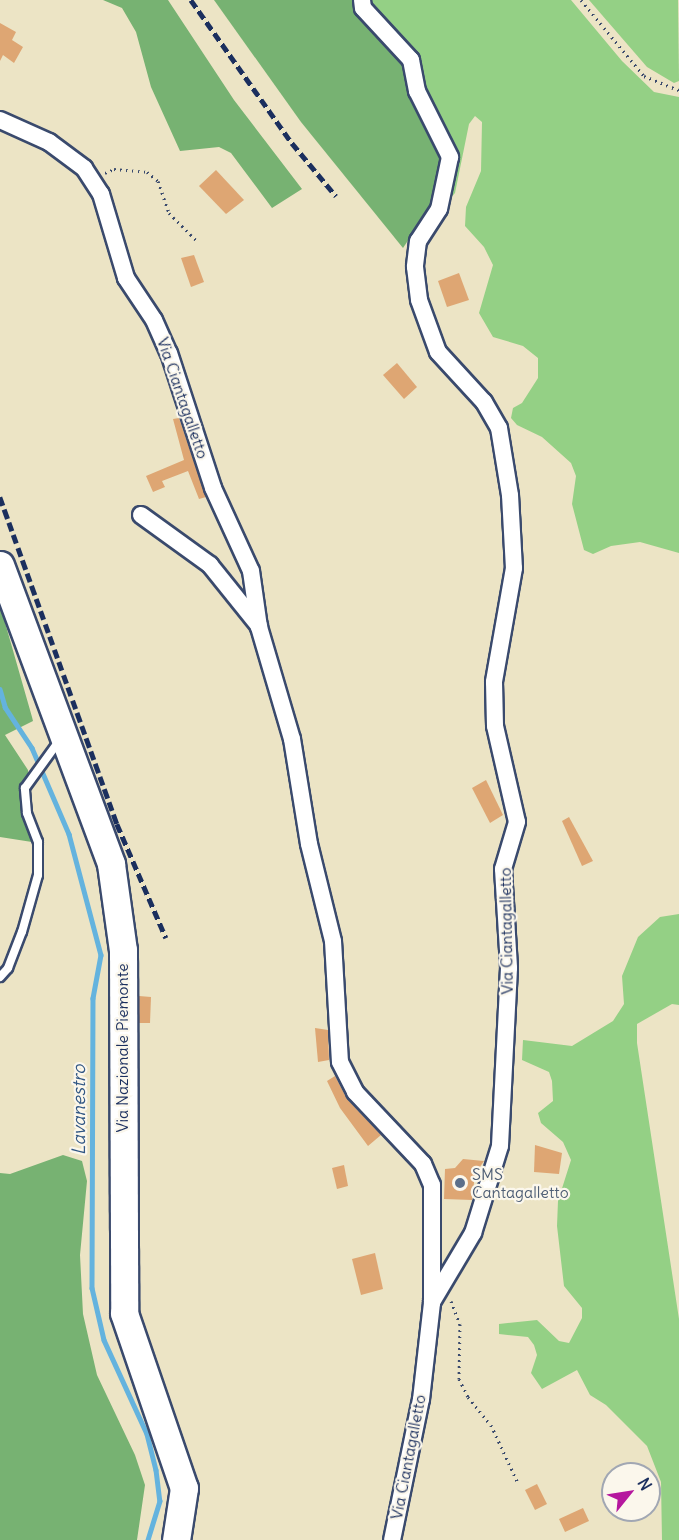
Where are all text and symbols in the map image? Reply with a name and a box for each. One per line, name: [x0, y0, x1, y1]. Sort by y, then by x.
street label: Via Ciantagalletto: [153, 335, 213, 461]
street label: Via Ciantagalletto: [495, 867, 517, 995]
street label: Via Nazionale Piemonte: [112, 963, 132, 1133]
water label: Lavanestro: [68, 1065, 90, 1155]
place label: SMS Cantagalletto: [472, 1164, 569, 1202]
marker: SMS Cantagalletto: [453, 1176, 467, 1190]
street label: Via Ciantagalletto: [386, 1393, 430, 1521]
north arrow: [601, 1462, 661, 1522]
text: N: [633, 1474, 656, 1494]

